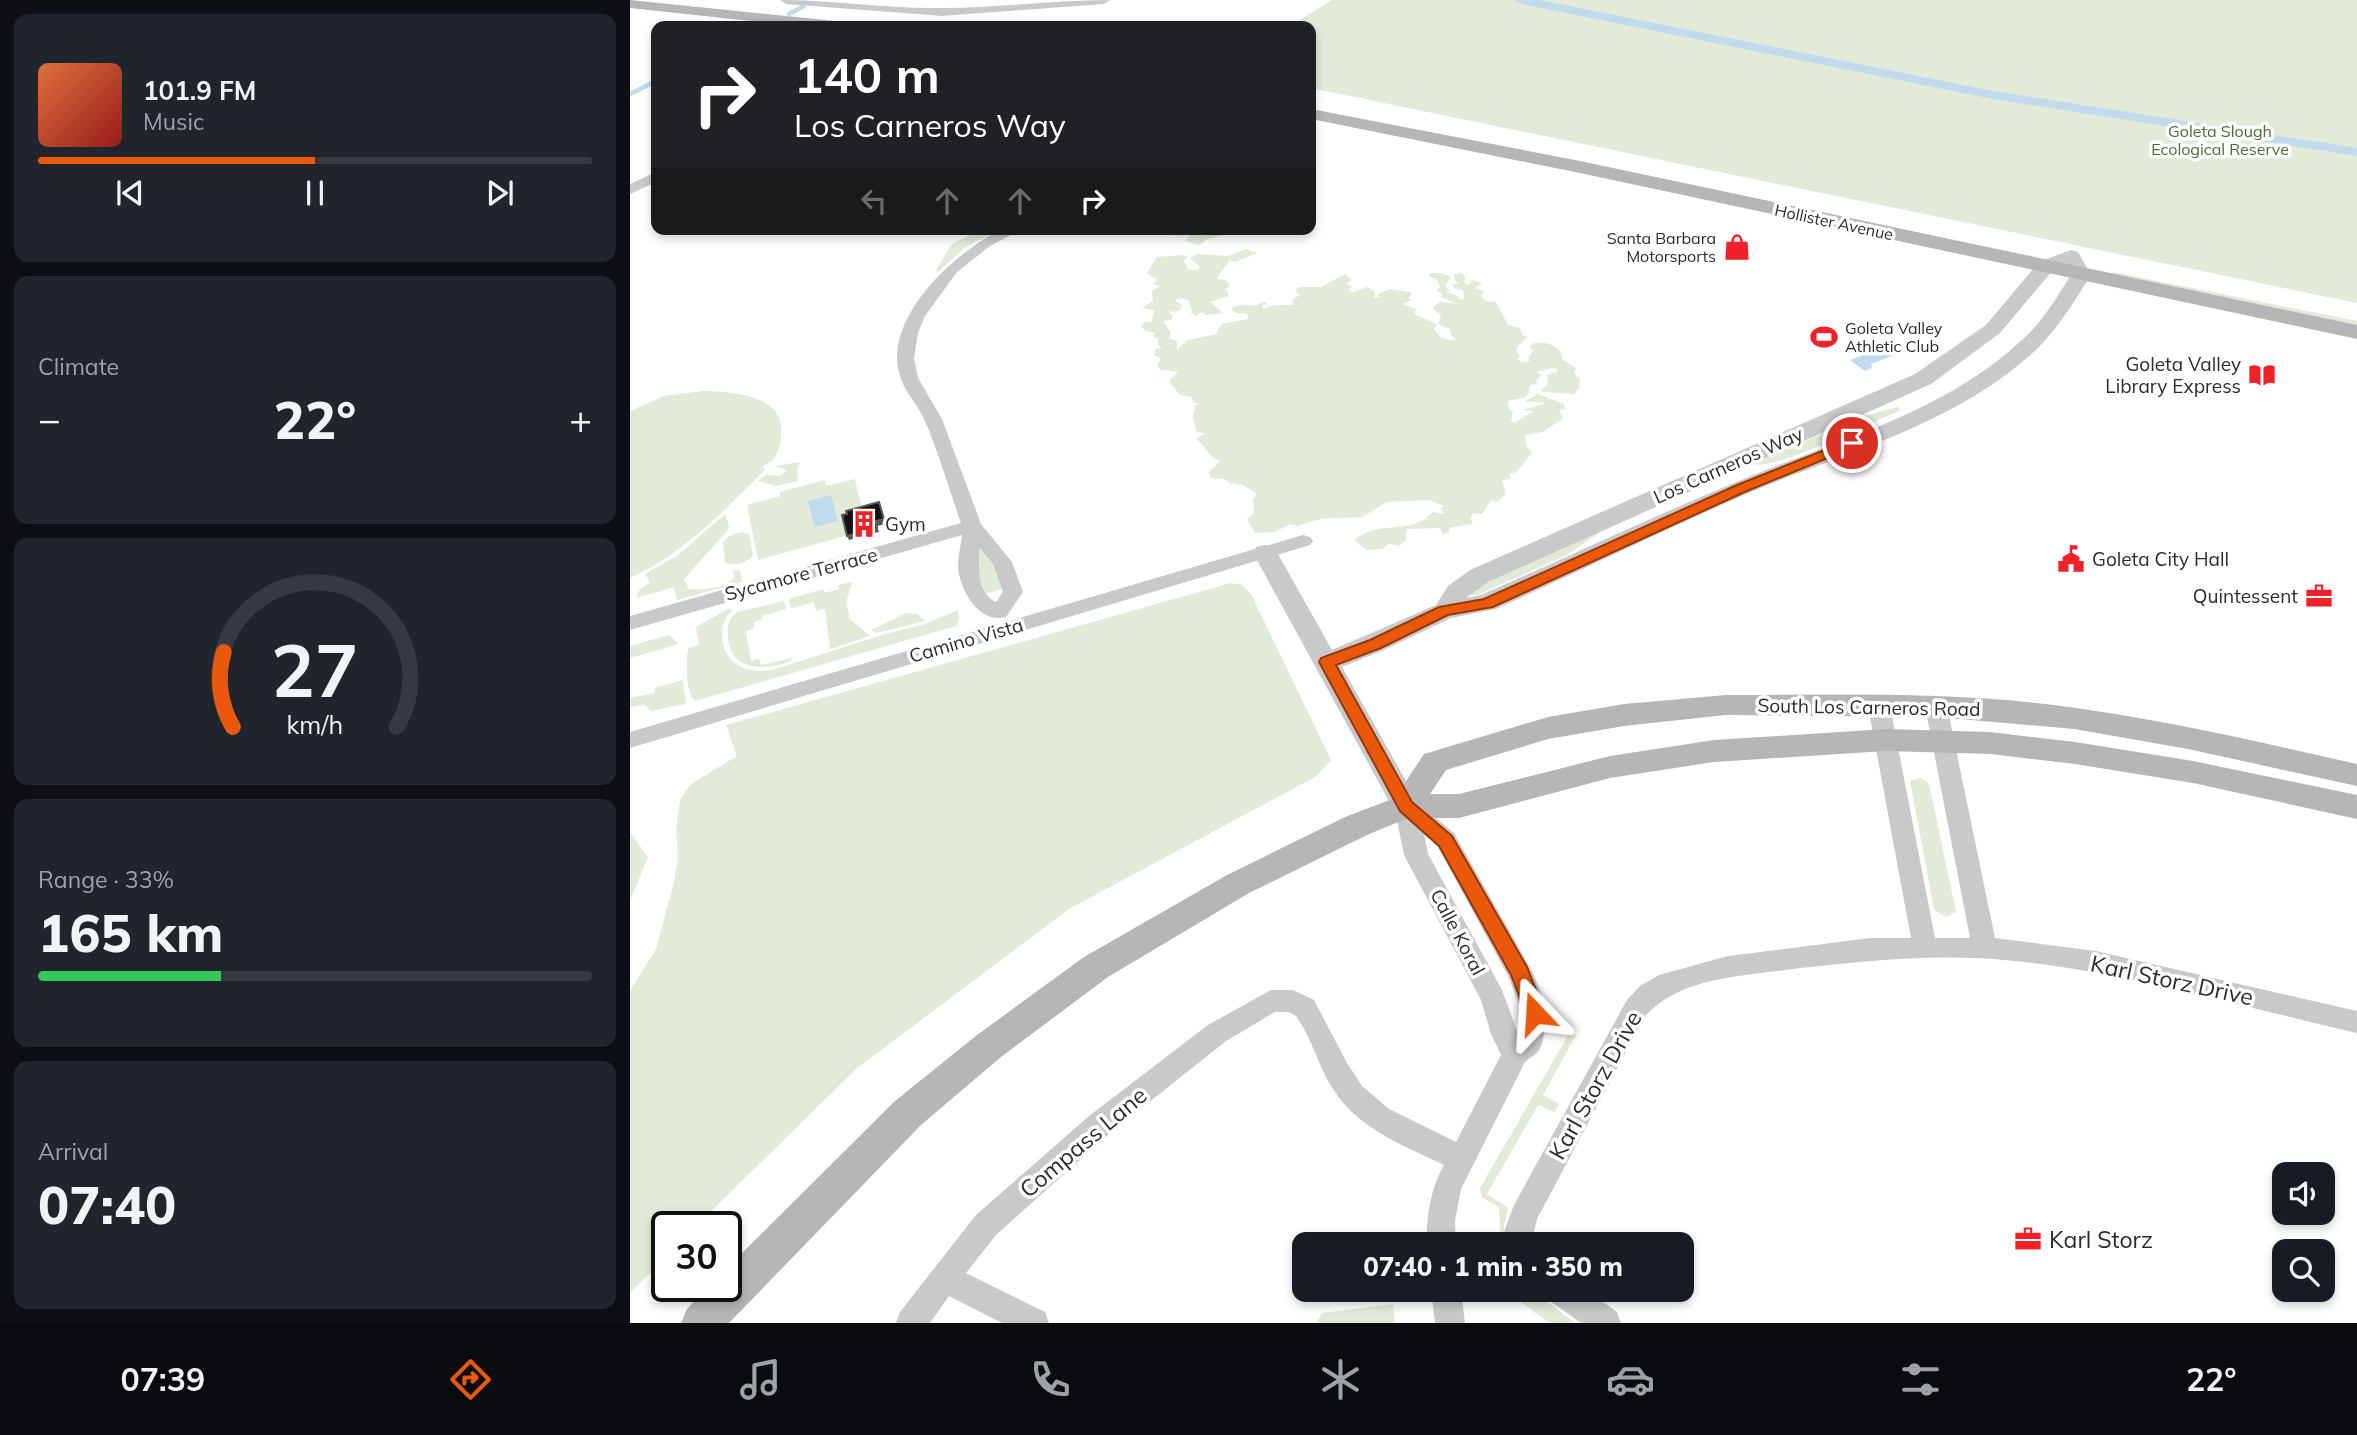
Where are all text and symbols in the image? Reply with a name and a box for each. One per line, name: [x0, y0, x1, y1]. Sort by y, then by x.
text: 140 m: [794, 44, 940, 105]
icon: right: [679, 49, 770, 140]
text: 101.9 FM: [143, 74, 256, 107]
text: Los Carneros Way: [794, 105, 1066, 145]
text: Music: [143, 107, 204, 136]
park label: Goleta Slough Ecological Reserve: [2151, 121, 2289, 159]
icon: previous: [111, 174, 149, 212]
icon: pause: [296, 174, 334, 212]
icon: next: [481, 174, 519, 212]
icon: left: [855, 182, 893, 220]
icon: ahead: [928, 182, 966, 220]
icon: ahead: [1001, 182, 1039, 220]
icon: right: [1074, 182, 1112, 220]
street label: Hollister Avenue: [1773, 200, 1895, 244]
place label: Santa Barbara Motorsports: [1607, 228, 1716, 266]
shop icon: Santa Barbara Motorsports: [1722, 232, 1752, 262]
place label: Goleta Valley Athletic Club: [1845, 318, 1943, 356]
sports icon: Goleta Valley Athletic Club: [1809, 322, 1839, 352]
text: Climate: [38, 352, 119, 381]
place label: Goleta Valley Library Express: [2105, 352, 2241, 398]
library icon: Goleta Valley Library Express: [2247, 360, 2277, 390]
text: 22°: [274, 387, 356, 452]
text: −: [38, 395, 61, 443]
text: +: [569, 395, 592, 443]
pin: [1822, 413, 1882, 473]
street label: Los Carneros Way: [1649, 421, 1807, 509]
icon: arrive: [1833, 424, 1871, 462]
building icon: Gym: [849, 509, 879, 539]
place label: Gym: [885, 512, 926, 536]
street label: Sycamore Terrace: [722, 542, 880, 606]
public building icon: Goleta City Hall: [2056, 544, 2086, 574]
place label: Goleta City Hall: [2092, 547, 2229, 571]
office icon: Quintessent: [2304, 581, 2334, 611]
place label: Quintessent: [2193, 584, 2298, 608]
street label: Camino Vista: [906, 612, 1026, 668]
text: 27: [271, 625, 359, 716]
street label: South Los Carneros Road: [1757, 693, 1981, 721]
text: km/h: [287, 709, 343, 740]
text: Range · 33%: [38, 865, 174, 894]
street label: Calle Koral: [1425, 885, 1491, 979]
text: 165 km: [38, 900, 223, 965]
street label: Karl Storz Drive: [2088, 949, 2256, 1011]
position arrow: [1498, 976, 1572, 1050]
street label: Karl Storz Drive: [1542, 1006, 1648, 1164]
street label: Compass Lane: [1014, 1080, 1152, 1204]
text: Arrival: [38, 1137, 108, 1166]
map controls: [2272, 1162, 2335, 1302]
button: sound: [2272, 1162, 2335, 1225]
text: 07:40: [38, 1172, 176, 1237]
speed limit sign: 30: [651, 1211, 742, 1302]
office icon: Karl Storz: [2013, 1224, 2043, 1254]
place label: Karl Storz: [2049, 1225, 2153, 1254]
button: search: [2272, 1239, 2335, 1302]
text: 07:40 · 1 min · 350 m: [1363, 1250, 1623, 1283]
icon: directions: [446, 1355, 495, 1404]
icon: music: [736, 1355, 785, 1404]
icon: phone: [1026, 1355, 1075, 1404]
icon: climate: [1316, 1355, 1365, 1404]
icon: car: [1606, 1355, 1655, 1404]
icon: filters: [1896, 1355, 1945, 1404]
text: 07:39: [120, 1359, 205, 1399]
text: 22°: [2186, 1359, 2236, 1399]

